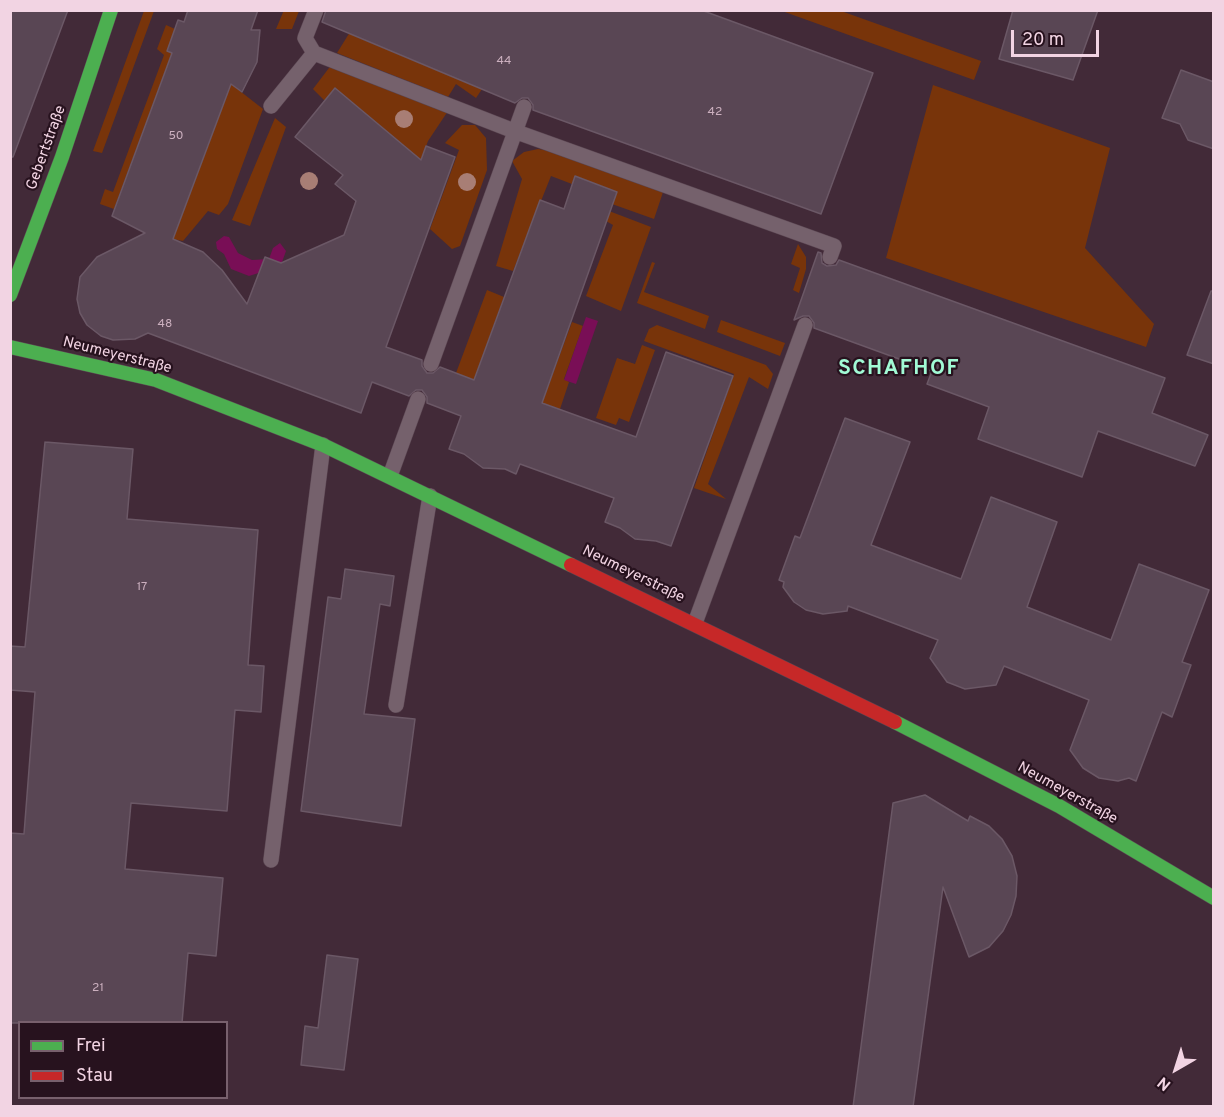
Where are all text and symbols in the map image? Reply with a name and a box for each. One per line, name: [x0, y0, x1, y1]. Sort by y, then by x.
scale bar: [1014, 18, 1102, 56]
text: 20 m: [1022, 29, 1064, 52]
house number: 44: [497, 55, 511, 69]
street label: Gebertstraße: [23, 103, 71, 193]
house number: 42: [708, 106, 722, 120]
house number: 50: [168, 130, 184, 144]
house number: 48: [158, 318, 172, 332]
street label: Neumeyerstraße: [61, 334, 173, 378]
district label: SCHAFHOF: [838, 357, 960, 383]
street label: Neumeyerstraße: [579, 542, 687, 608]
house number: 17: [137, 581, 147, 595]
street label: Neumeyerstraße: [1014, 759, 1120, 829]
house number: 21: [92, 982, 104, 996]
legend: [18, 1021, 228, 1099]
text: Frei: [76, 1035, 106, 1058]
north arrow: [1146, 1039, 1206, 1099]
text: Stau: [76, 1065, 113, 1088]
text: N: [1154, 1072, 1175, 1094]

